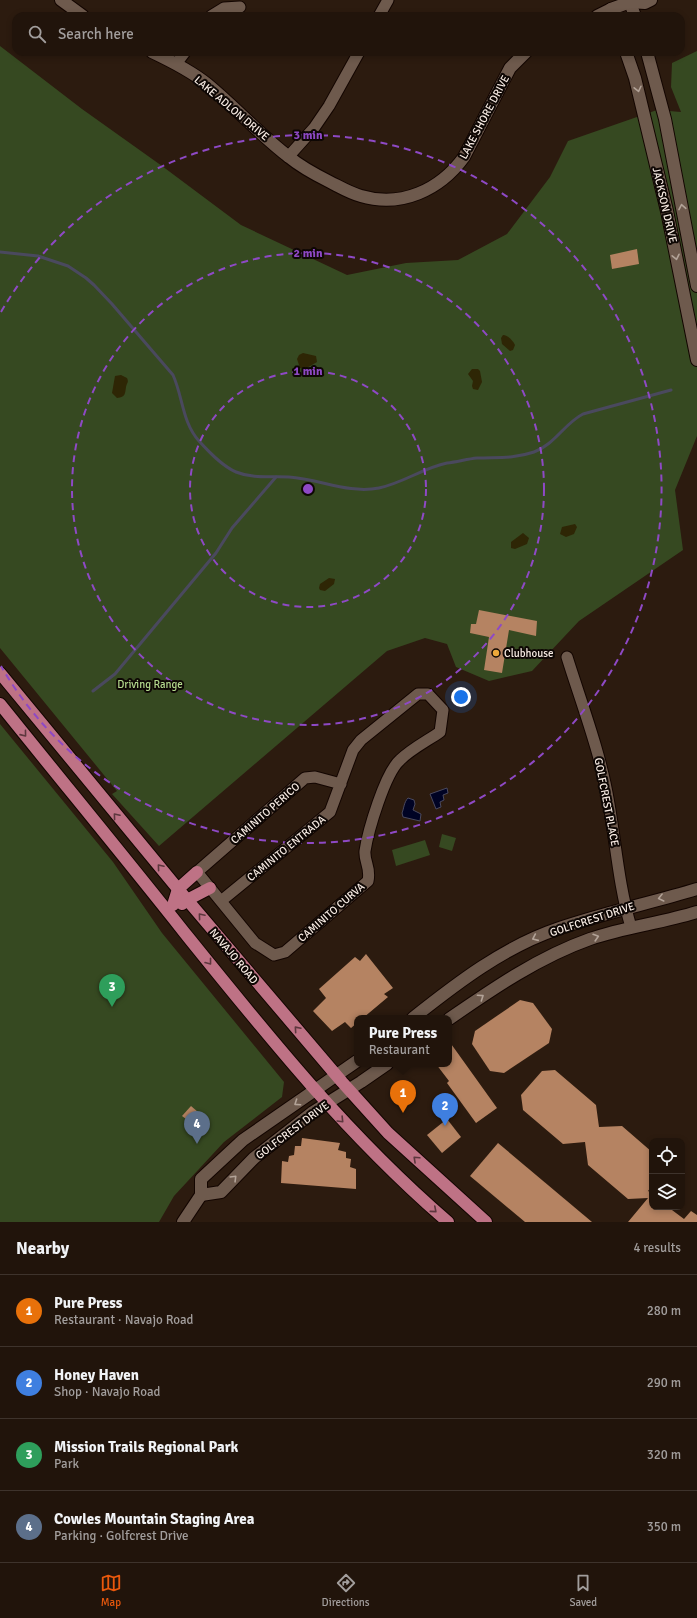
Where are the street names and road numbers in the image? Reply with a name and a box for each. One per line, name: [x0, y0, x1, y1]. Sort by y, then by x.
street label: LAKE ADLON DRIVE: [192, 73, 272, 143]
street label: LAKE SHORE DRIVE: [457, 73, 512, 161]
street label: JACKSON DRIVE: [649, 166, 680, 244]
street label: GOLFCREST PLACE: [592, 757, 621, 848]
street label: CAMINITO PERICO: [228, 780, 302, 847]
street label: CAMINITO ENTRADA: [244, 813, 328, 884]
street label: CAMINITO CURVA: [295, 880, 367, 945]
street label: GOLFCREST DRIVE: [548, 900, 636, 939]
street label: NAVAJO ROAD: [207, 926, 261, 987]
street label: GOLFCREST DRIVE: [253, 1099, 331, 1162]

